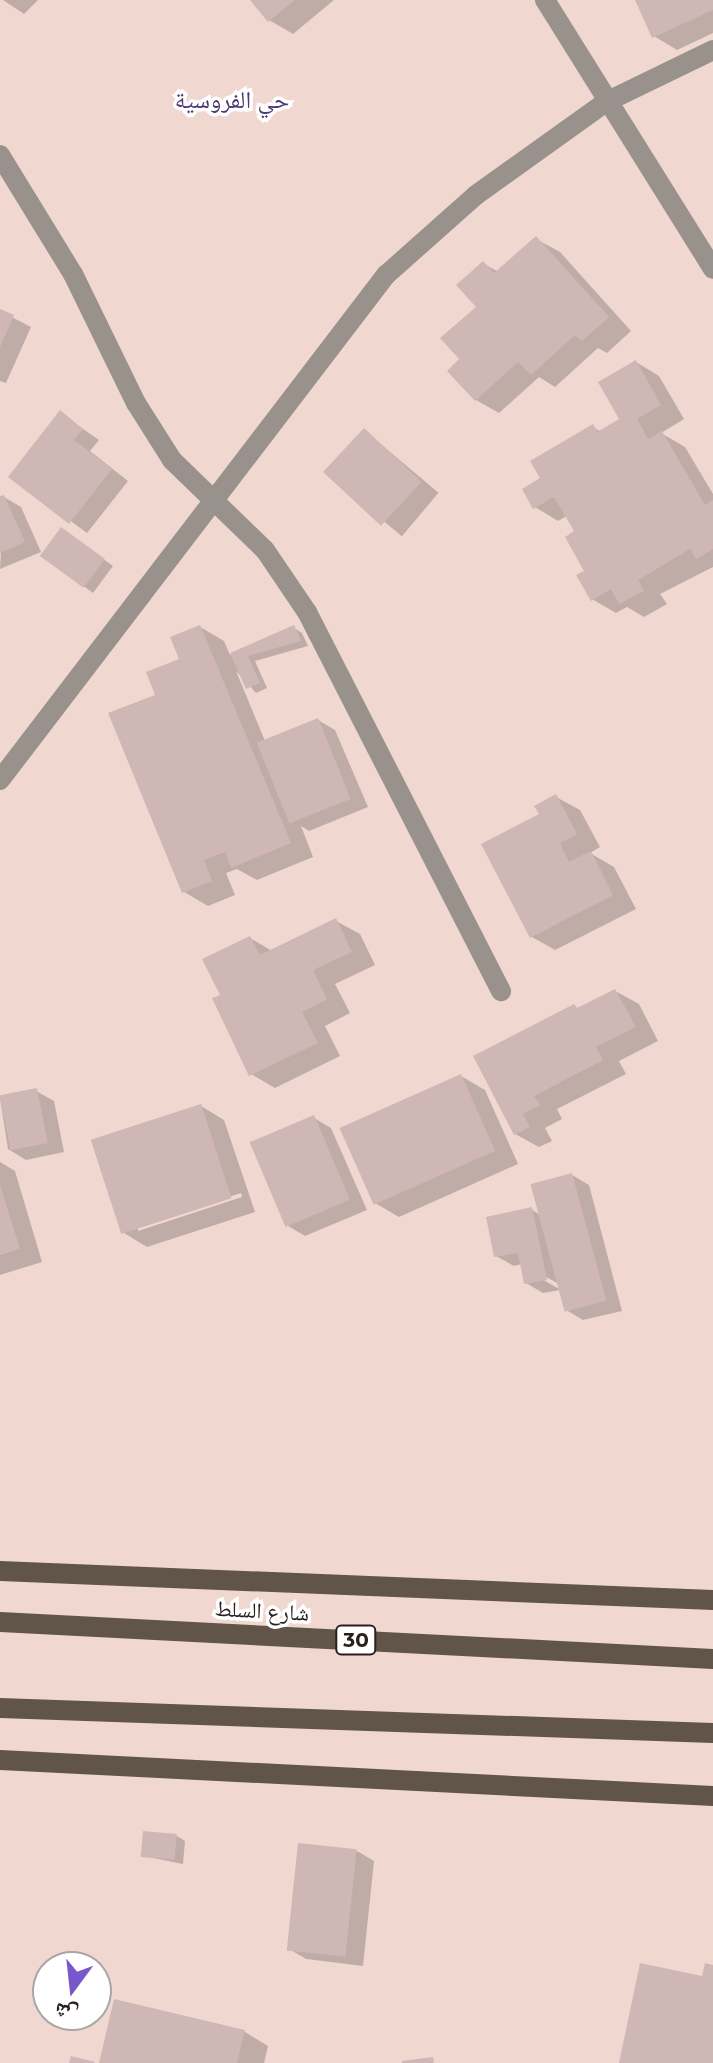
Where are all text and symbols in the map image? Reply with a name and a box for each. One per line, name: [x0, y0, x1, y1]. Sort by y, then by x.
district label: حي الفروسية: [175, 86, 289, 114]
street label: شارع السلط: [214, 1595, 310, 1627]
road number: 30: [334, 1624, 378, 1656]
north arrow: [32, 1951, 112, 2031]
text: ش: [51, 1997, 81, 2029]

